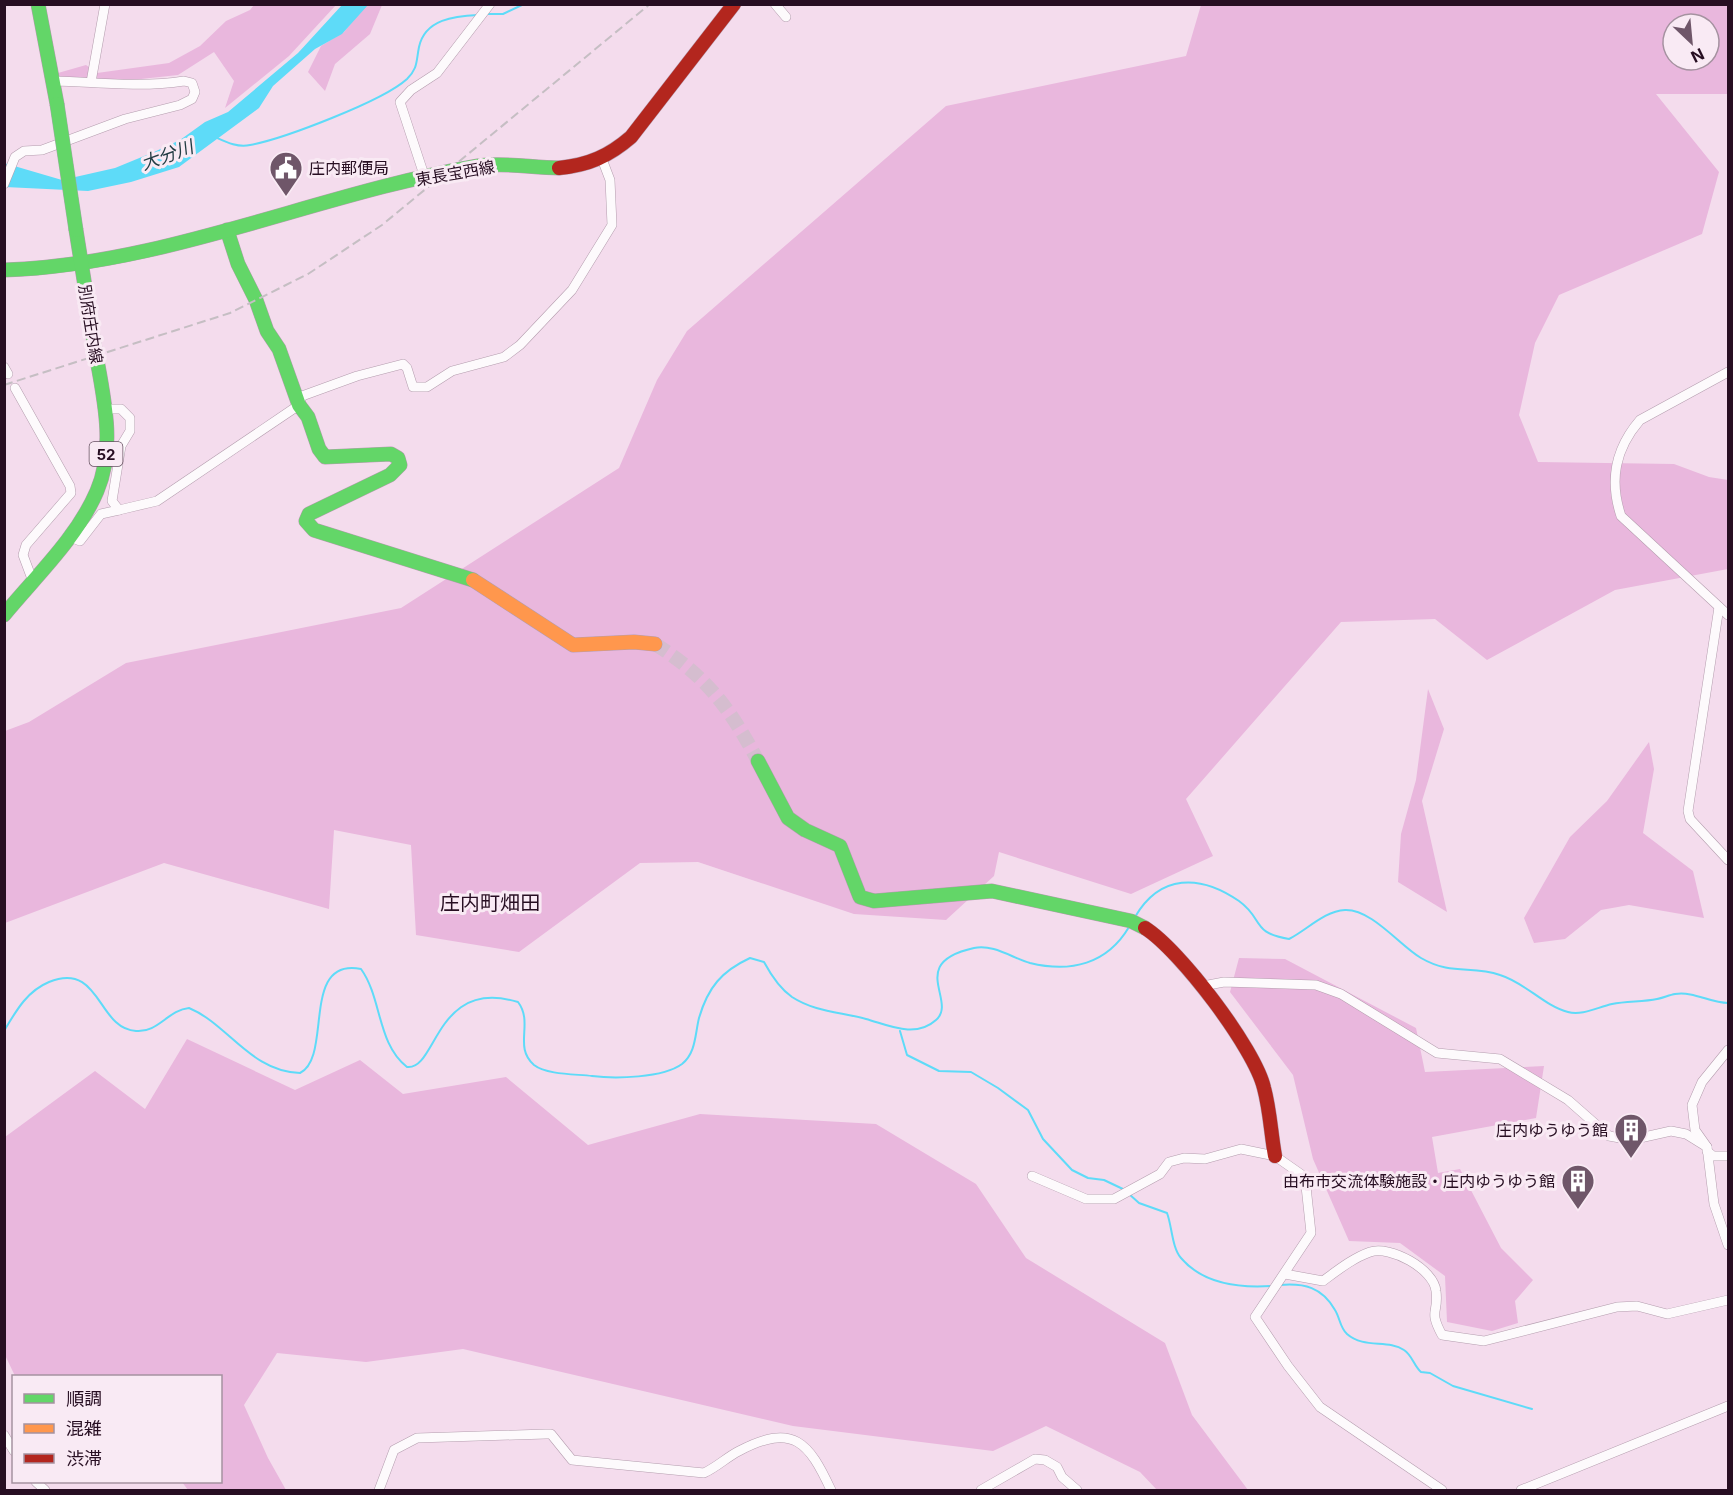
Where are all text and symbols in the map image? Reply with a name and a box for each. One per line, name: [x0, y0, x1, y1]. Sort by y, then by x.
north arrow: [1661, 12, 1721, 72]
text: N: [1688, 44, 1707, 67]
water label: 大分川: [138, 135, 198, 174]
public building icon: 庄内郵便局: [268, 150, 304, 197]
street label: 東長宝西線: [414, 156, 496, 190]
place label: 庄内郵便局: [309, 158, 389, 178]
street label: 別府庄内線: [75, 283, 107, 365]
road number: 52: [90, 442, 122, 466]
district label: 庄内町畑田: [440, 891, 540, 915]
building icon: 庄内ゆうゆう館: [1613, 1112, 1649, 1159]
place label: 庄内ゆうゆう館: [1496, 1120, 1608, 1140]
building icon: 由布市交流体験施設・庄内ゆうゆう館: [1560, 1163, 1596, 1210]
place label: 由布市交流体験施設・庄内ゆうゆう館: [1283, 1171, 1555, 1191]
legend: [12, 1375, 222, 1483]
text: 順調: [66, 1388, 102, 1409]
text: 混雑: [66, 1418, 102, 1439]
text: 渋滞: [66, 1448, 102, 1469]

